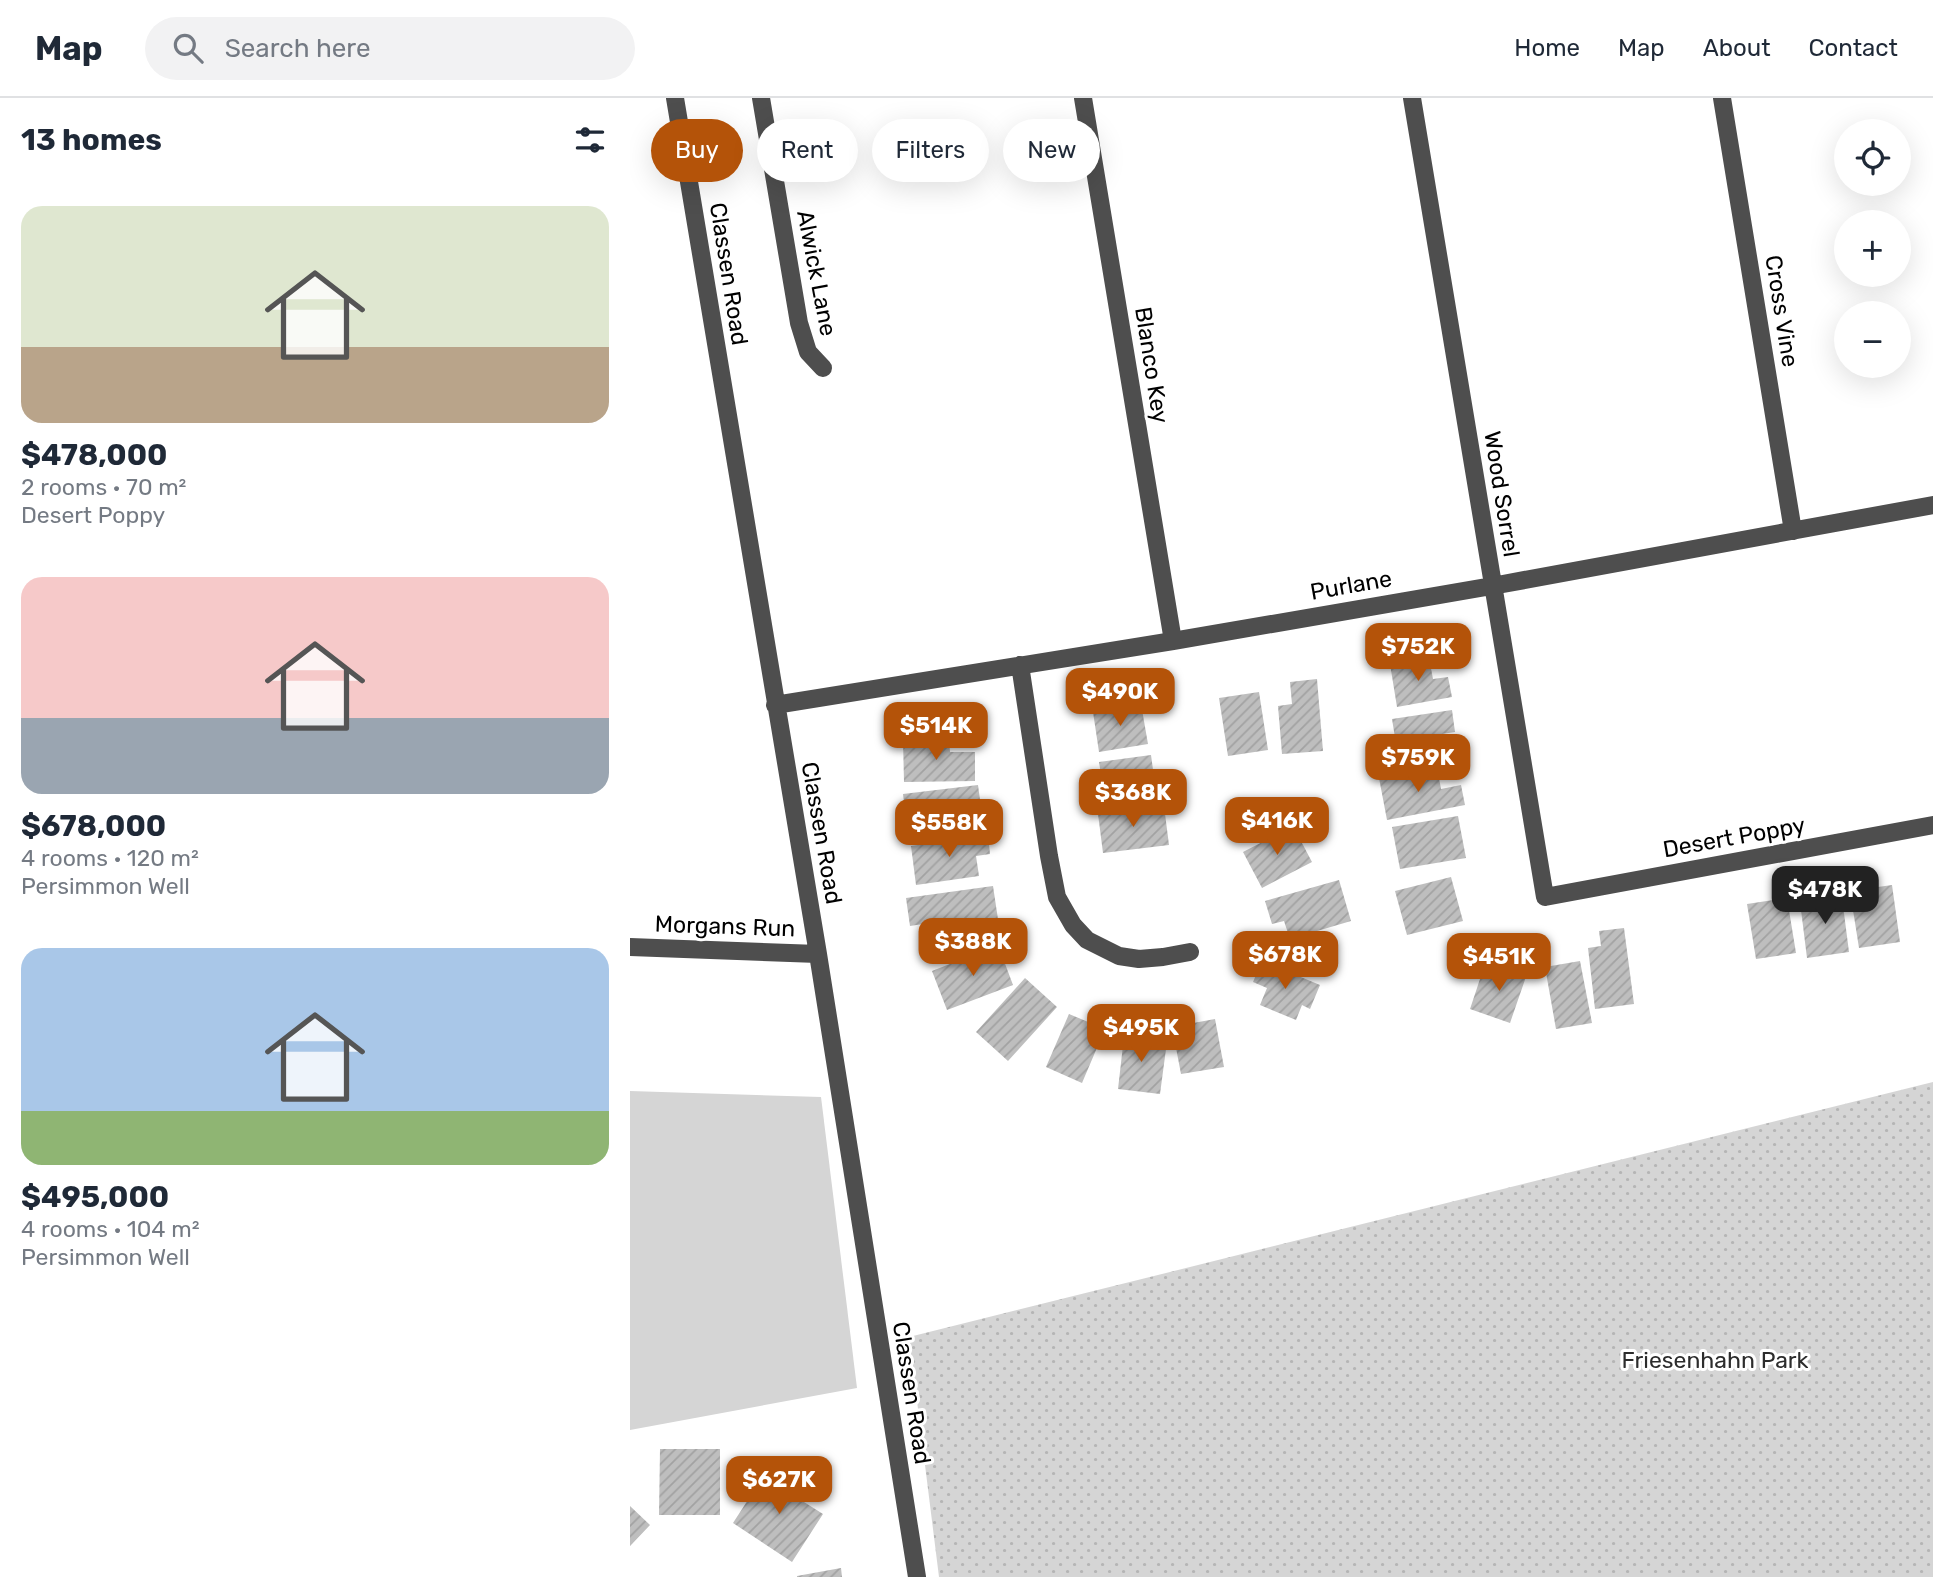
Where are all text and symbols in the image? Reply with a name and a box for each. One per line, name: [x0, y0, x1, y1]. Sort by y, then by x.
search box: [145, 17, 635, 80]
text: Map: [35, 29, 103, 68]
icon: search: [169, 29, 207, 67]
text: Search here: [225, 33, 370, 64]
text: Home: [1514, 34, 1580, 62]
text: Map: [1618, 34, 1665, 62]
text: About: [1703, 34, 1771, 62]
text: Contact: [1809, 34, 1898, 62]
chip: Buy: [651, 119, 743, 182]
chip: Rent: [757, 119, 858, 182]
chip: Filters: [872, 119, 989, 182]
chip: New: [1003, 119, 1100, 182]
map controls: [1834, 119, 1911, 378]
button: locate: [1834, 119, 1911, 196]
icon: filters: [571, 121, 609, 159]
text: 13 homes: [21, 122, 162, 158]
street label: Classen Road: [704, 201, 754, 347]
street label: Alwick Lane: [791, 208, 843, 338]
button: +: [1834, 210, 1911, 287]
icon: home: [252, 252, 378, 378]
street label: Cross Vine: [1759, 253, 1805, 369]
button: −: [1834, 301, 1911, 378]
street label: Blanco Key: [1129, 305, 1175, 425]
street label: Wood Sorrel: [1478, 429, 1526, 559]
text: $478,000: [21, 437, 168, 473]
text: 2 rooms · 70 m²: [21, 473, 186, 501]
text: Desert Poppy: [21, 501, 165, 529]
street label: Purlane: [1308, 564, 1394, 606]
icon: home: [252, 623, 378, 749]
pin: $752K: [1369, 624, 1467, 683]
text: $752K: [1381, 632, 1455, 660]
pin: $490K: [1071, 668, 1169, 728]
text: $490K: [1082, 677, 1158, 705]
pin: $514K: [887, 702, 985, 762]
text: $514K: [900, 711, 972, 739]
pin: $759K: [1369, 734, 1467, 794]
text: $759K: [1381, 743, 1455, 771]
street label: Classen Road: [796, 760, 848, 906]
pin: $368K: [1084, 770, 1182, 829]
text: $368K: [1095, 778, 1171, 806]
pin: $416K: [1228, 798, 1326, 857]
pin: $558K: [900, 800, 998, 859]
text: $416K: [1241, 806, 1313, 834]
text: $678,000: [21, 808, 166, 844]
text: $558K: [911, 808, 987, 836]
street label: Desert Poppy: [1661, 811, 1808, 863]
text: 4 rooms · 120 m²: [21, 844, 199, 872]
pin: $478K: [1776, 866, 1874, 926]
text: Persimmon Well: [21, 872, 190, 900]
text: $478K: [1788, 875, 1862, 903]
street label: Morgans Run: [654, 910, 796, 942]
pin: $388K: [924, 918, 1022, 978]
text: $388K: [935, 927, 1011, 955]
pin: $678K: [1236, 932, 1334, 991]
pin: $451K: [1450, 934, 1548, 993]
text: $678K: [1248, 940, 1322, 968]
text: $451K: [1463, 942, 1535, 970]
icon: home: [252, 994, 378, 1120]
pin: $495K: [1092, 1004, 1190, 1064]
text: $495K: [1103, 1013, 1179, 1041]
text: $495,000: [21, 1179, 169, 1215]
text: 4 rooms · 104 m²: [21, 1215, 200, 1243]
text: Persimmon Well: [21, 1243, 190, 1271]
street label: Classen Road: [887, 1320, 937, 1466]
park label: Friesenhahn Park: [1622, 1346, 1809, 1374]
pin: $627K: [730, 1456, 828, 1516]
text: $627K: [742, 1465, 816, 1493]

